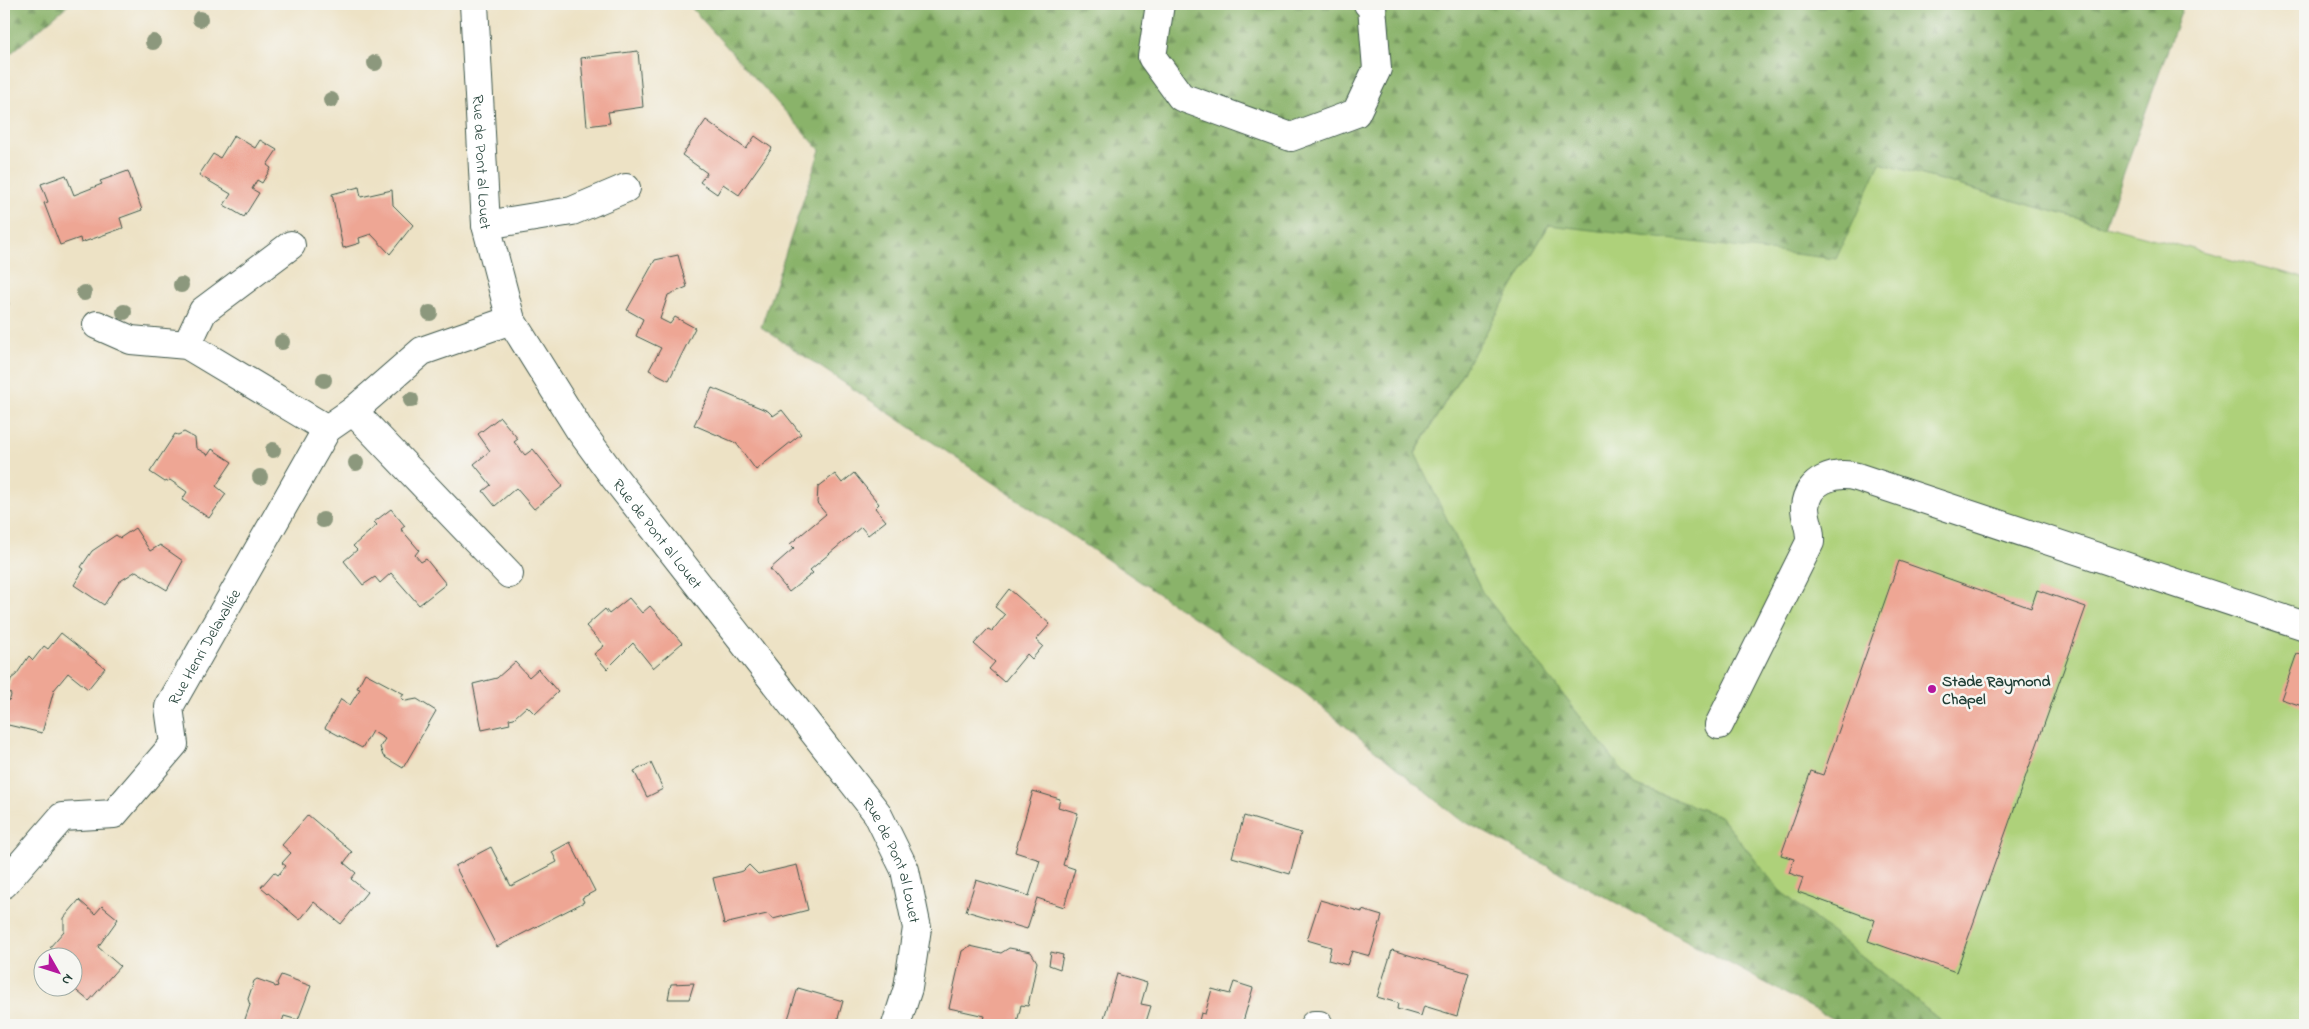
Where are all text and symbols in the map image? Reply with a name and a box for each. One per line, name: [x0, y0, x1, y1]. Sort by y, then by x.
street label: Rue de Pont al Louet: [465, 94, 497, 233]
street label: Rue de Pont al Louet: [606, 474, 708, 595]
street label: Rue Henri Delavallée: [163, 584, 248, 710]
place label: Stade Raymond Chapel: [1942, 670, 2050, 712]
marker: Stade Raymond Chapel: [1926, 683, 1938, 695]
street label: Rue de Pont al Louet: [855, 793, 926, 926]
north arrow: [32, 946, 82, 996]
text: N: [56, 969, 78, 990]

